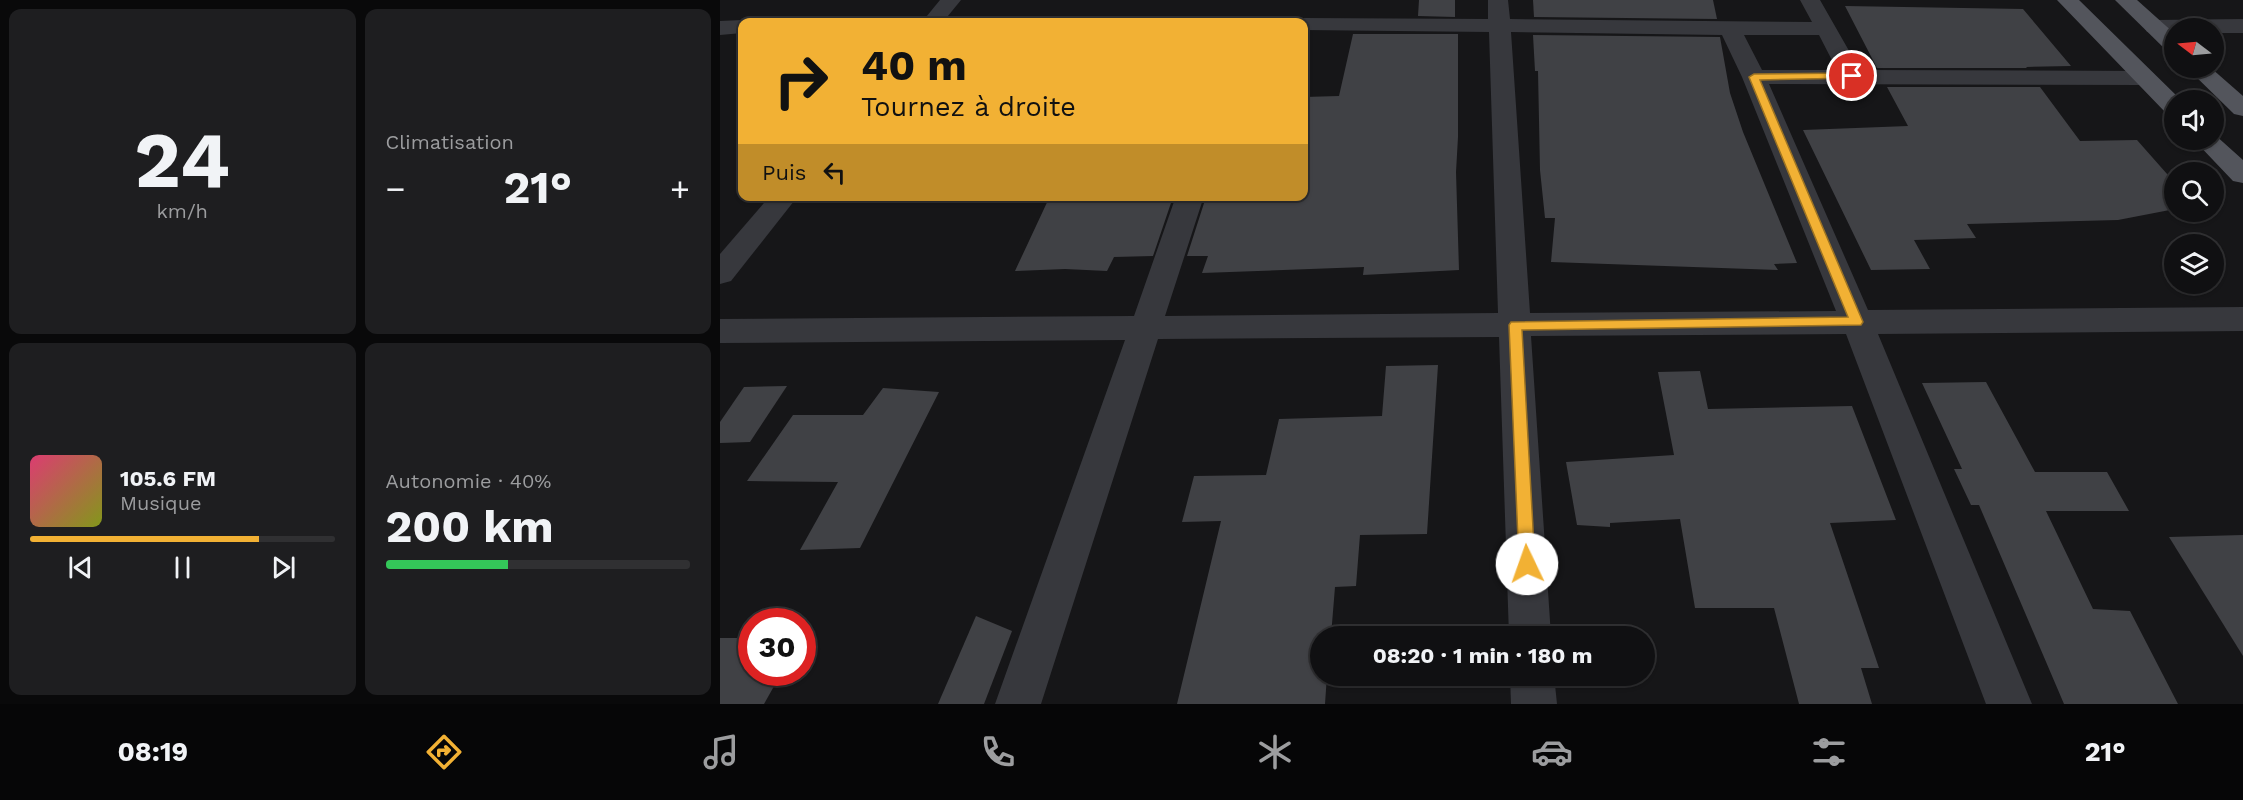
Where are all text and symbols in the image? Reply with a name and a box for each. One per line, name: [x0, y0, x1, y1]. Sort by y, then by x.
north arrow: [2164, 18, 2224, 78]
map controls: [2164, 18, 2224, 294]
text: 40 m: [861, 41, 967, 90]
icon: right: [762, 42, 840, 120]
pin: [1826, 50, 1877, 101]
icon: arrive: [1835, 59, 1868, 92]
button: sound: [2164, 90, 2224, 150]
text: Tournez à droite: [861, 91, 1076, 123]
text: 24: [134, 114, 230, 206]
text: Climatisation: [386, 130, 514, 154]
icon: left: [818, 156, 851, 189]
text: Puis: [762, 160, 806, 185]
text: 21°: [504, 161, 572, 214]
button: search: [2164, 162, 2224, 222]
text: −: [386, 169, 405, 208]
text: +: [670, 169, 690, 208]
text: km/h: [156, 199, 208, 223]
button: layers: [2164, 234, 2224, 294]
text: 105.6 FM: [120, 466, 216, 491]
text: Autonomie · 40%: [386, 469, 551, 493]
text: Musique: [120, 491, 202, 515]
text: 200 km: [386, 500, 554, 553]
position arrow: [1495, 532, 1559, 596]
icon: previous: [64, 551, 97, 584]
icon: pause: [166, 551, 199, 584]
icon: next: [267, 551, 300, 584]
speed limit sign: 30: [738, 608, 816, 686]
text: 08:20 · 1 min · 180 m: [1373, 643, 1592, 668]
icon: directions: [423, 731, 465, 773]
icon: music: [700, 731, 742, 773]
icon: phone: [977, 731, 1019, 773]
icon: climate: [1254, 731, 1296, 773]
icon: car: [1531, 731, 1573, 773]
icon: filters: [1808, 731, 1850, 773]
text: 08:19: [117, 736, 188, 768]
text: 21°: [2084, 736, 2126, 768]

